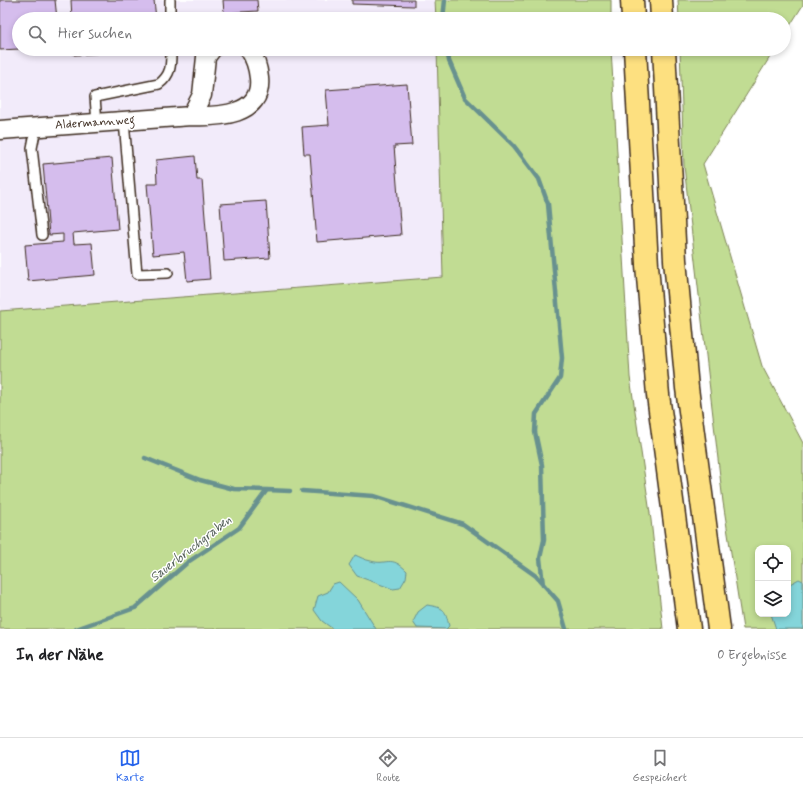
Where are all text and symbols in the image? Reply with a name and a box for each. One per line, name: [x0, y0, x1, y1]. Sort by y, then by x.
search box: [12, 12, 791, 56]
icon: search: [26, 23, 48, 45]
text: Hier suchen: [58, 24, 132, 44]
street label: Aldermannweg: [54, 112, 136, 135]
water label: Sauerbruchgraben: [147, 511, 236, 586]
map controls: [755, 545, 791, 617]
button: locate: [755, 545, 791, 581]
button: layers: [755, 581, 791, 617]
text: In der Nähe: [16, 644, 104, 666]
text: 0 Ergebnisse: [717, 647, 787, 664]
tab: Karte: [116, 747, 144, 785]
tab: Route: [376, 747, 400, 785]
tab: Gespeichert: [632, 747, 687, 785]

